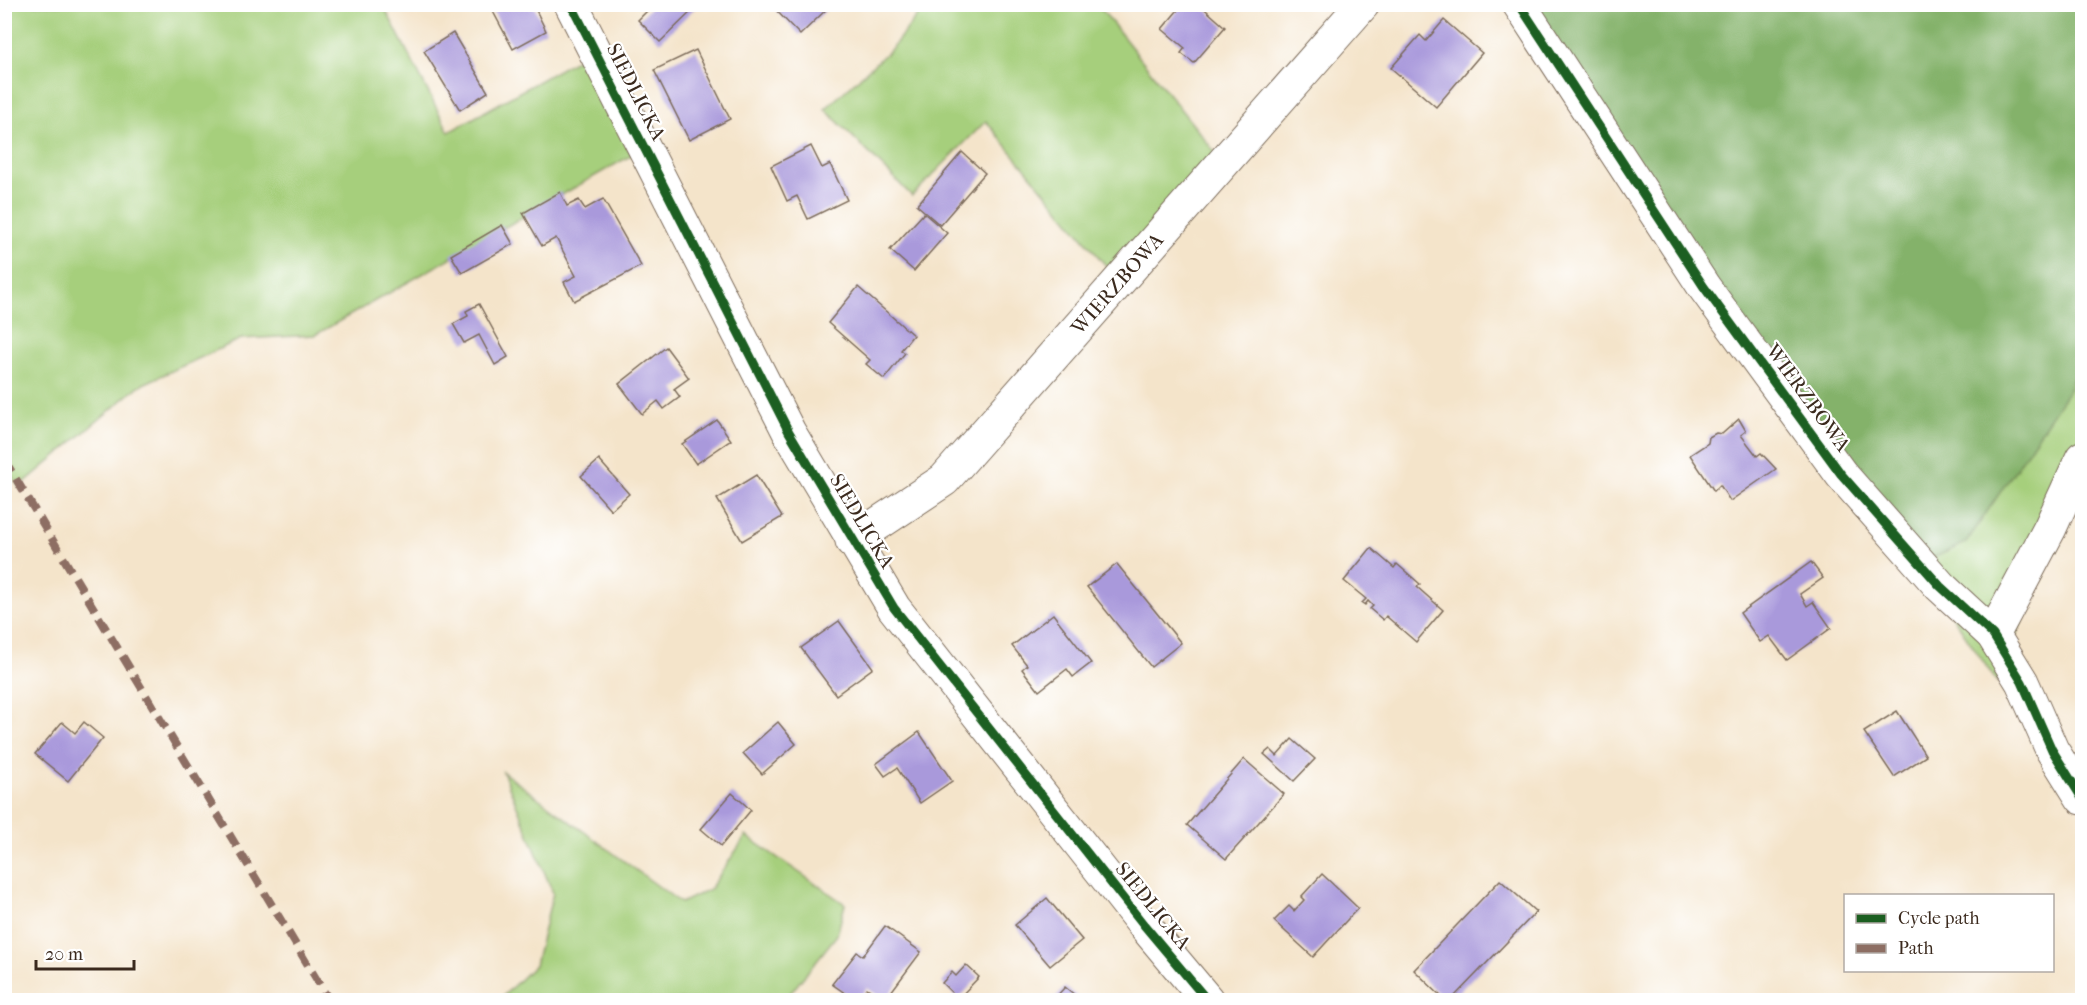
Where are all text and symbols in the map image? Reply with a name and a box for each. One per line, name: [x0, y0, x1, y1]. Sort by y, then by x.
street label: SIEDLICKA: [602, 40, 671, 145]
street label: WIERZBOWA: [1065, 227, 1168, 340]
street label: WIERZBOWA: [1761, 339, 1855, 457]
street label: SIEDLICKA: [825, 470, 900, 573]
street label: SIEDLICKA: [1111, 858, 1196, 955]
legend: [1844, 894, 2054, 972]
text: Cycle path: [1898, 908, 1979, 929]
scale bar: [36, 933, 134, 971]
text: Path: [1898, 938, 1934, 959]
text: 20 m: [45, 944, 83, 965]

